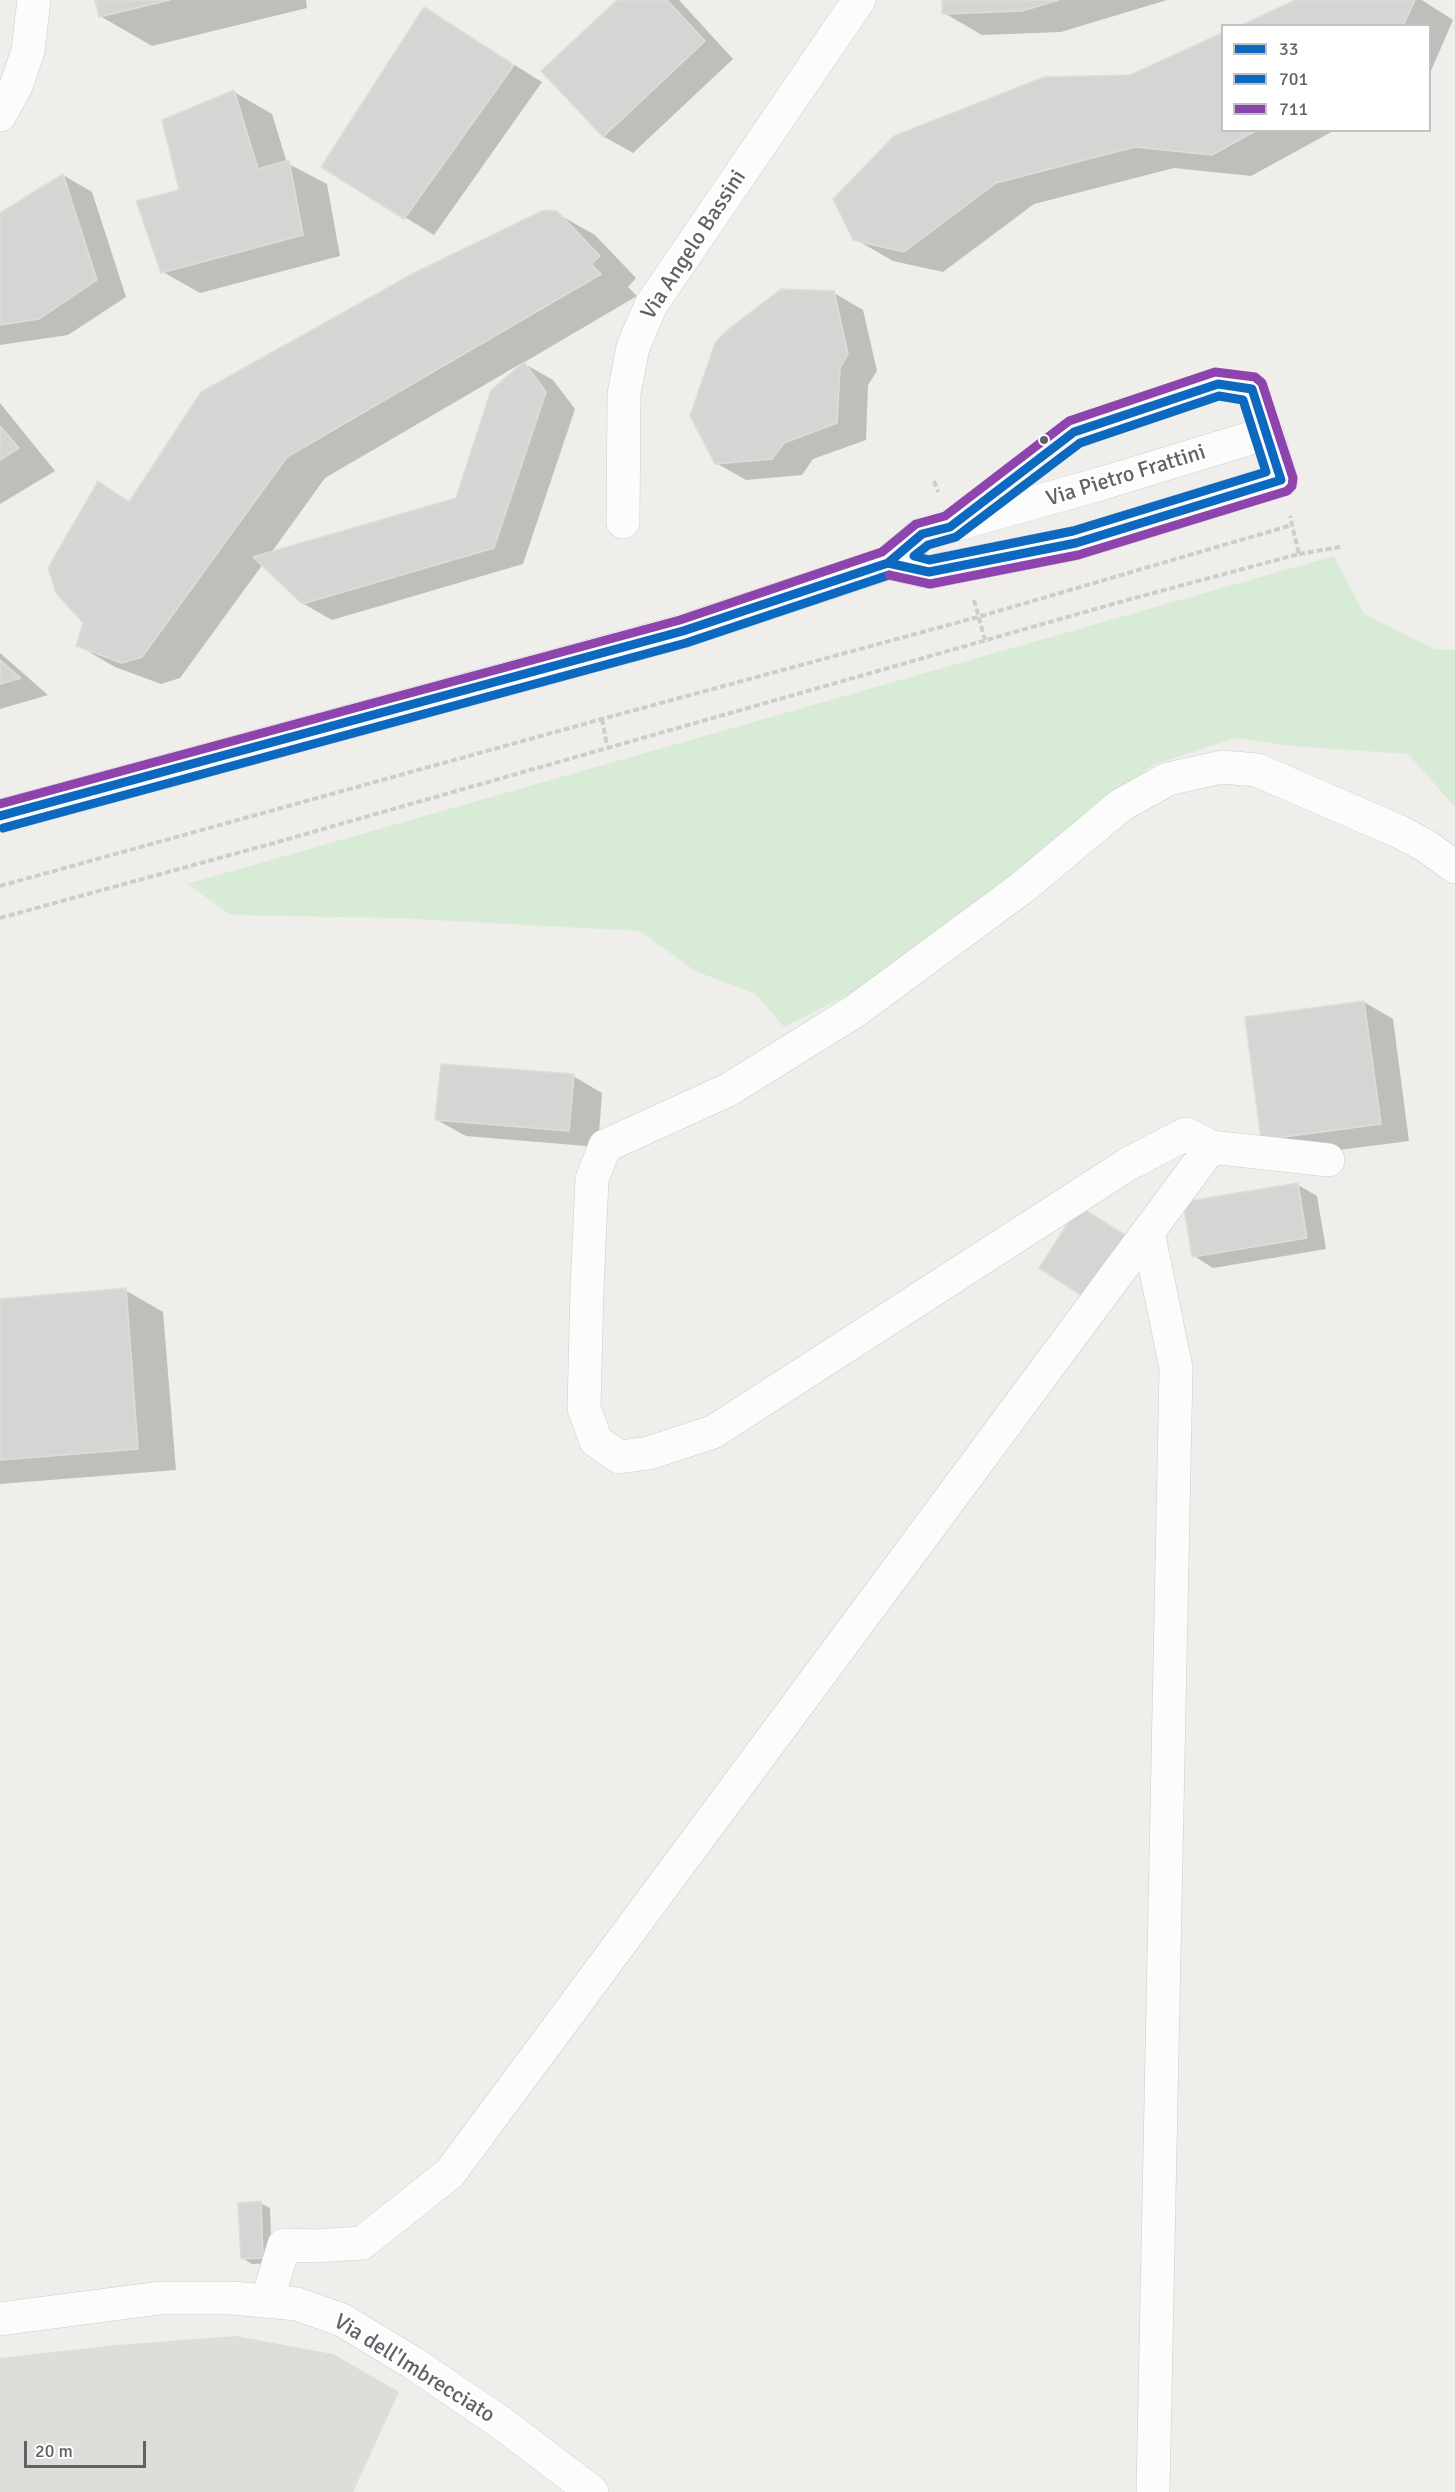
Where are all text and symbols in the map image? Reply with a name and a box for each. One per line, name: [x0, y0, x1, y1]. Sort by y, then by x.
legend: [1221, 24, 1431, 132]
text: 33: [1279, 38, 1298, 60]
text: 701: [1279, 68, 1308, 90]
text: 711: [1279, 98, 1308, 120]
street label: Via Angelo Bassini: [636, 165, 752, 325]
unlabelled marker: [1038, 434, 1050, 446]
street label: Via Pietro Frattini: [1043, 439, 1209, 513]
street label: Via dell'Imbrecciato: [329, 2309, 499, 2429]
scale bar: [27, 2429, 148, 2467]
text: 20 m: [35, 2440, 73, 2462]

